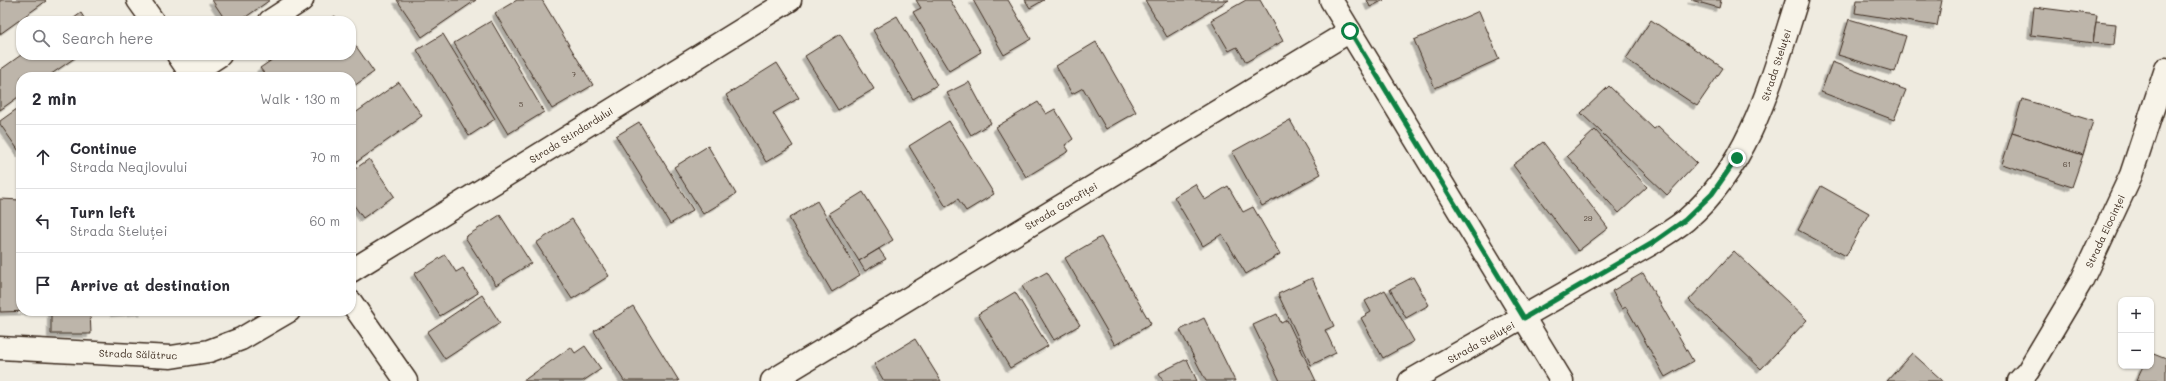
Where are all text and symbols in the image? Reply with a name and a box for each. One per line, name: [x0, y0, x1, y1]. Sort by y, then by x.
search box: [16, 16, 356, 60]
route start: [1341, 22, 1359, 40]
icon: search: [30, 27, 52, 49]
street label: Strada Steluței: [1758, 27, 1794, 103]
text: Search here: [62, 28, 153, 48]
house number: 7: [572, 69, 577, 79]
text: 2 min: [32, 87, 77, 109]
text: Walk · 130 m: [260, 90, 340, 107]
house number: 5: [519, 99, 524, 109]
street label: Strada Stindardului: [527, 104, 615, 166]
text: Continue: [70, 138, 137, 158]
icon: ahead: [32, 146, 54, 168]
text: 70 m: [310, 148, 340, 165]
route end: [1728, 149, 1746, 167]
text: Strada Neajlovului: [70, 158, 188, 175]
house number: 61: [2063, 159, 2071, 169]
street label: Strada Garofiței: [1022, 179, 1100, 233]
street label: Strada Elocinței: [2082, 192, 2128, 270]
text: Turn left: [70, 202, 135, 222]
icon: left: [32, 210, 54, 232]
text: 60 m: [310, 212, 340, 229]
house number: 29: [1583, 213, 1593, 223]
text: Strada Steluței: [70, 222, 167, 239]
icon: arrive: [32, 274, 54, 296]
text: Arrive at destination: [70, 275, 230, 295]
map controls: [2118, 297, 2154, 369]
button: +: [2118, 297, 2154, 333]
street label: Strada Steluței: [1445, 318, 1517, 366]
button: −: [2118, 333, 2154, 369]
street label: Strada Sălătruc: [99, 346, 178, 362]

